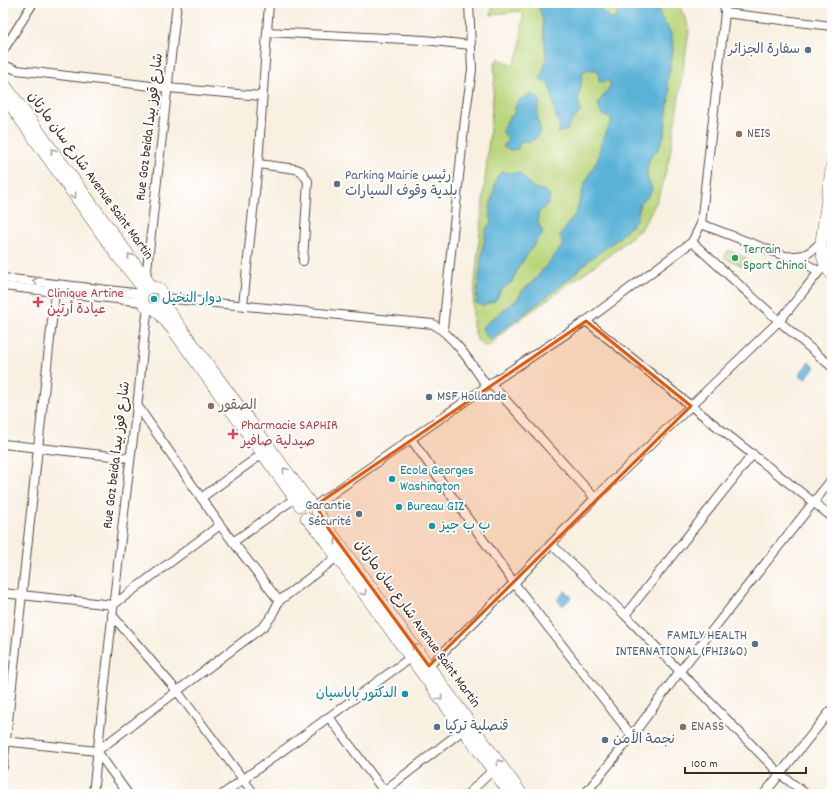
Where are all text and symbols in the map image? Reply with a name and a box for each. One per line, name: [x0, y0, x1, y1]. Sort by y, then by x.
place label: سفارة الجزائر: [728, 40, 800, 60]
marker: سفارة الجزائر: [803, 45, 813, 55]
street label: Rue Goz beida شارع قوز بيدا: [131, 52, 169, 202]
street label: شارع سان مارتان Avenue Saint Martin: [22, 88, 158, 264]
place label: NEIS: [747, 124, 771, 144]
marker: NEIS: [734, 129, 744, 139]
one-way arrow: [50, 148, 58, 155]
place label: Parking Mairie رئيس بلدية وقوف السيارات: [345, 166, 458, 202]
marker: Parking Mairie رئيس بلدية وقوف السيارات: [332, 179, 342, 189]
one-way arrow: [69, 191, 76, 198]
place label: Terrain Sport Chinoi: [743, 240, 807, 276]
one-way arrow: [127, 253, 135, 260]
marker: Terrain Sport Chinoi: [730, 253, 740, 263]
one-way arrow: [32, 277, 38, 286]
place label: Clinique Artine عيادة أرتين: [47, 284, 124, 320]
place label: دوار النخيل: [162, 289, 222, 309]
marker: دوار النخيل: [149, 294, 159, 304]
marker: Clinique Artine عيادة أرتين: [32, 296, 44, 308]
street label: Rue Goz beida شارع قوز بيدا: [98, 380, 136, 530]
place label: MSF Hollande: [437, 387, 507, 407]
marker: MSF Hollande: [424, 392, 434, 402]
place label: الصقور: [218, 396, 257, 416]
marker: الصقور: [206, 401, 216, 411]
place label: Pharmacie SAPHIR صيدلية صافير: [240, 416, 338, 452]
marker: Pharmacie SAPHIR صيدلية صافير: [228, 429, 238, 439]
place label: Ecole Georges Washington: [400, 461, 474, 497]
one-way arrow: [282, 467, 290, 474]
marker: Ecole Georges Washington: [387, 474, 397, 484]
place label: Garantie Sécurité: [305, 496, 351, 532]
place label: Bureau GIZ: [407, 497, 465, 517]
marker: Bureau GIZ: [394, 502, 404, 512]
marker: Garantie Sécurité: [354, 509, 364, 519]
place label: ب ب جيز: [439, 516, 491, 536]
marker: ب ب جيز: [427, 521, 437, 531]
street label: شارع سان مارتان Avenue Saint Martin: [349, 536, 485, 712]
one-way arrow: [335, 538, 342, 545]
one-way arrow: [359, 589, 366, 596]
place label: FAMILY HEALTH INTERNATIONAL (FHI360): [615, 626, 747, 662]
marker: FAMILY HEALTH INTERNATIONAL (FHI360): [750, 639, 760, 649]
one-way arrow: [411, 643, 419, 650]
place label: الدكتور باباسيان: [316, 684, 397, 704]
marker: الدكتور باباسيان: [400, 689, 410, 699]
one-way arrow: [435, 694, 442, 701]
place label: قنصلية تركيا: [445, 717, 509, 737]
place label: ENASS: [691, 717, 724, 737]
marker: قنصلية تركيا: [432, 722, 442, 732]
marker: ENASS: [678, 722, 688, 732]
place label: نجمة الأمن: [613, 729, 675, 750]
marker: نجمة الأمن: [600, 735, 610, 745]
scale bar: [685, 749, 806, 775]
text: 100 m: [691, 756, 718, 773]
one-way arrow: [497, 760, 504, 767]

